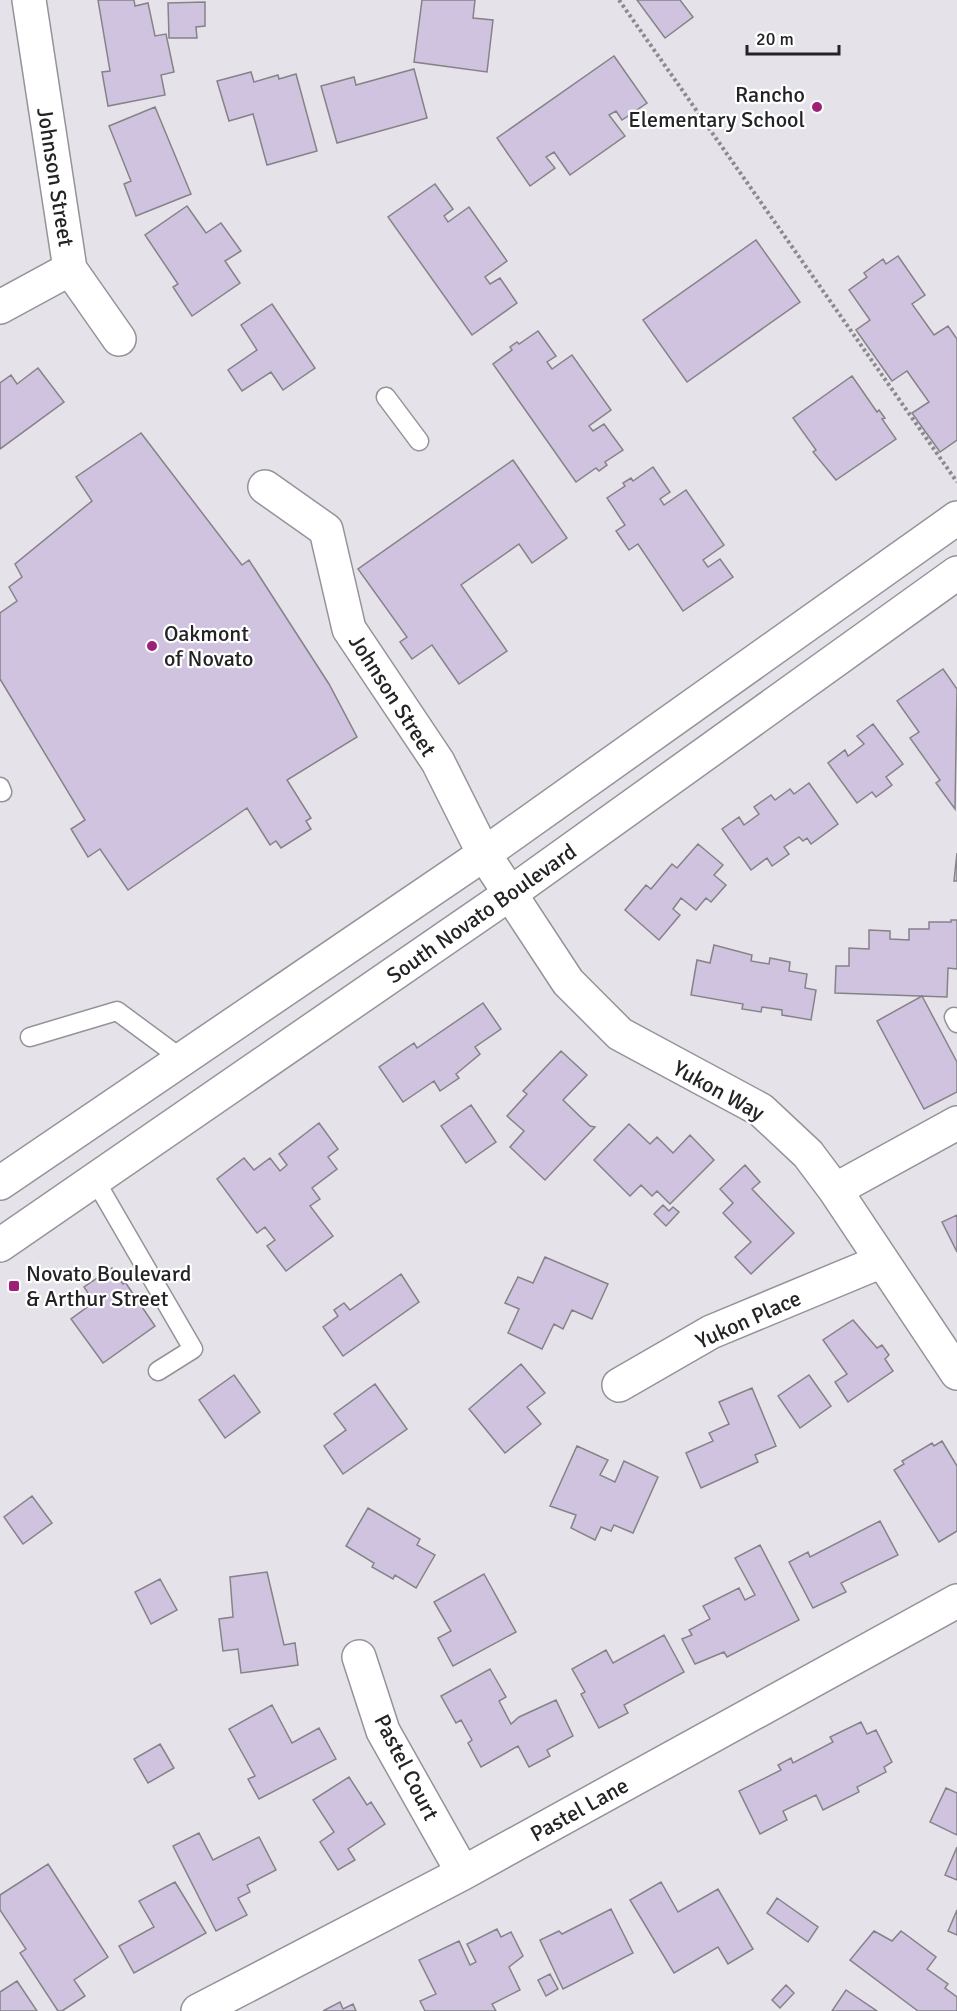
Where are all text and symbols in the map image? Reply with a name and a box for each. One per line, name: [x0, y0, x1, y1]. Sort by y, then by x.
scale bar: [747, 18, 838, 56]
text: 20 m: [756, 28, 794, 50]
place label: Rancho Elementary School: [628, 81, 805, 133]
marker: Rancho Elementary School: [810, 100, 824, 114]
street label: Johnson Street: [31, 106, 80, 249]
place label: Oakmont of Novato: [164, 620, 254, 672]
street label: Johnson Street: [343, 629, 442, 762]
marker: Oakmont of Novato: [145, 639, 159, 653]
street label: South Novato Boulevard: [381, 838, 581, 989]
street label: Yukon Way: [668, 1054, 770, 1127]
place label: Novato Boulevard & Arthur Street: [26, 1260, 191, 1312]
marker: Novato Boulevard & Arthur Street: [7, 1279, 21, 1293]
street label: Yukon Place: [691, 1284, 805, 1355]
street label: Pastel Court: [368, 1710, 445, 1825]
street label: Pastel Lane: [525, 1771, 633, 1847]

